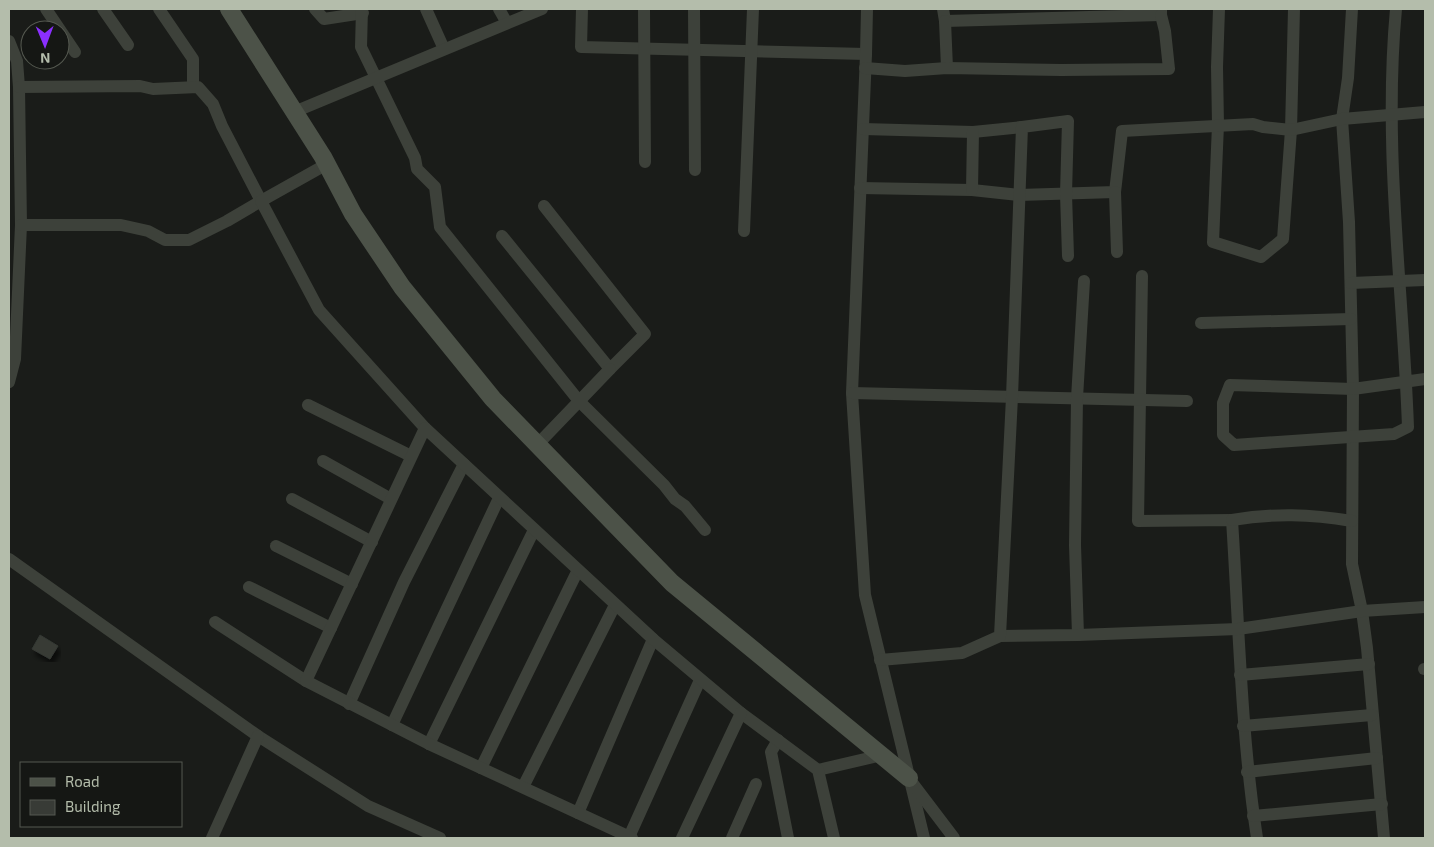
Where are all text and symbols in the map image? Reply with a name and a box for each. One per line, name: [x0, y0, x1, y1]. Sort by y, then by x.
north arrow: [20, 20, 70, 70]
text: N: [40, 50, 50, 67]
legend: [20, 762, 182, 827]
text: Road: [65, 772, 100, 790]
text: Building: [65, 797, 121, 815]

